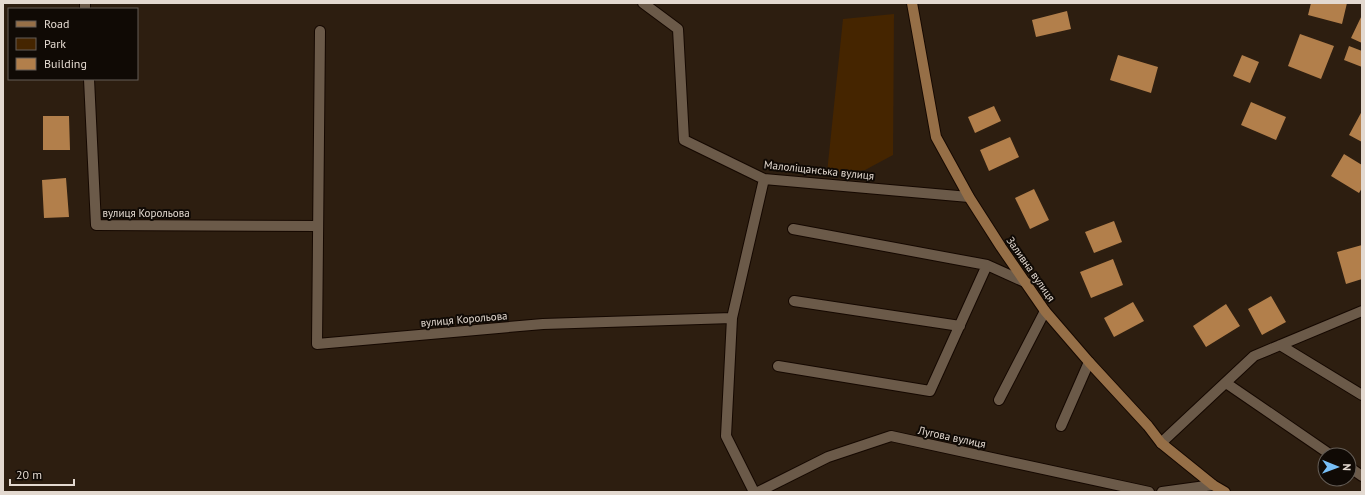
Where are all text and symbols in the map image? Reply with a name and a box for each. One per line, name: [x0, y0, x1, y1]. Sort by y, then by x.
legend: [8, 8, 138, 80]
text: Road: [44, 16, 69, 31]
text: Park: [44, 36, 66, 51]
text: Building: [44, 56, 87, 71]
street label: Малоліщанська вулиця: [763, 157, 875, 183]
street label: вулиця Корольова: [102, 206, 190, 220]
street label: Заливна вулиця: [1003, 234, 1059, 304]
street label: вулиця Корольова: [420, 308, 508, 330]
street label: Лугова вулиця: [916, 423, 987, 451]
north arrow: [1317, 447, 1357, 487]
scale bar: [10, 461, 74, 487]
text: N: [1340, 463, 1354, 471]
text: 20 m: [16, 467, 42, 482]

